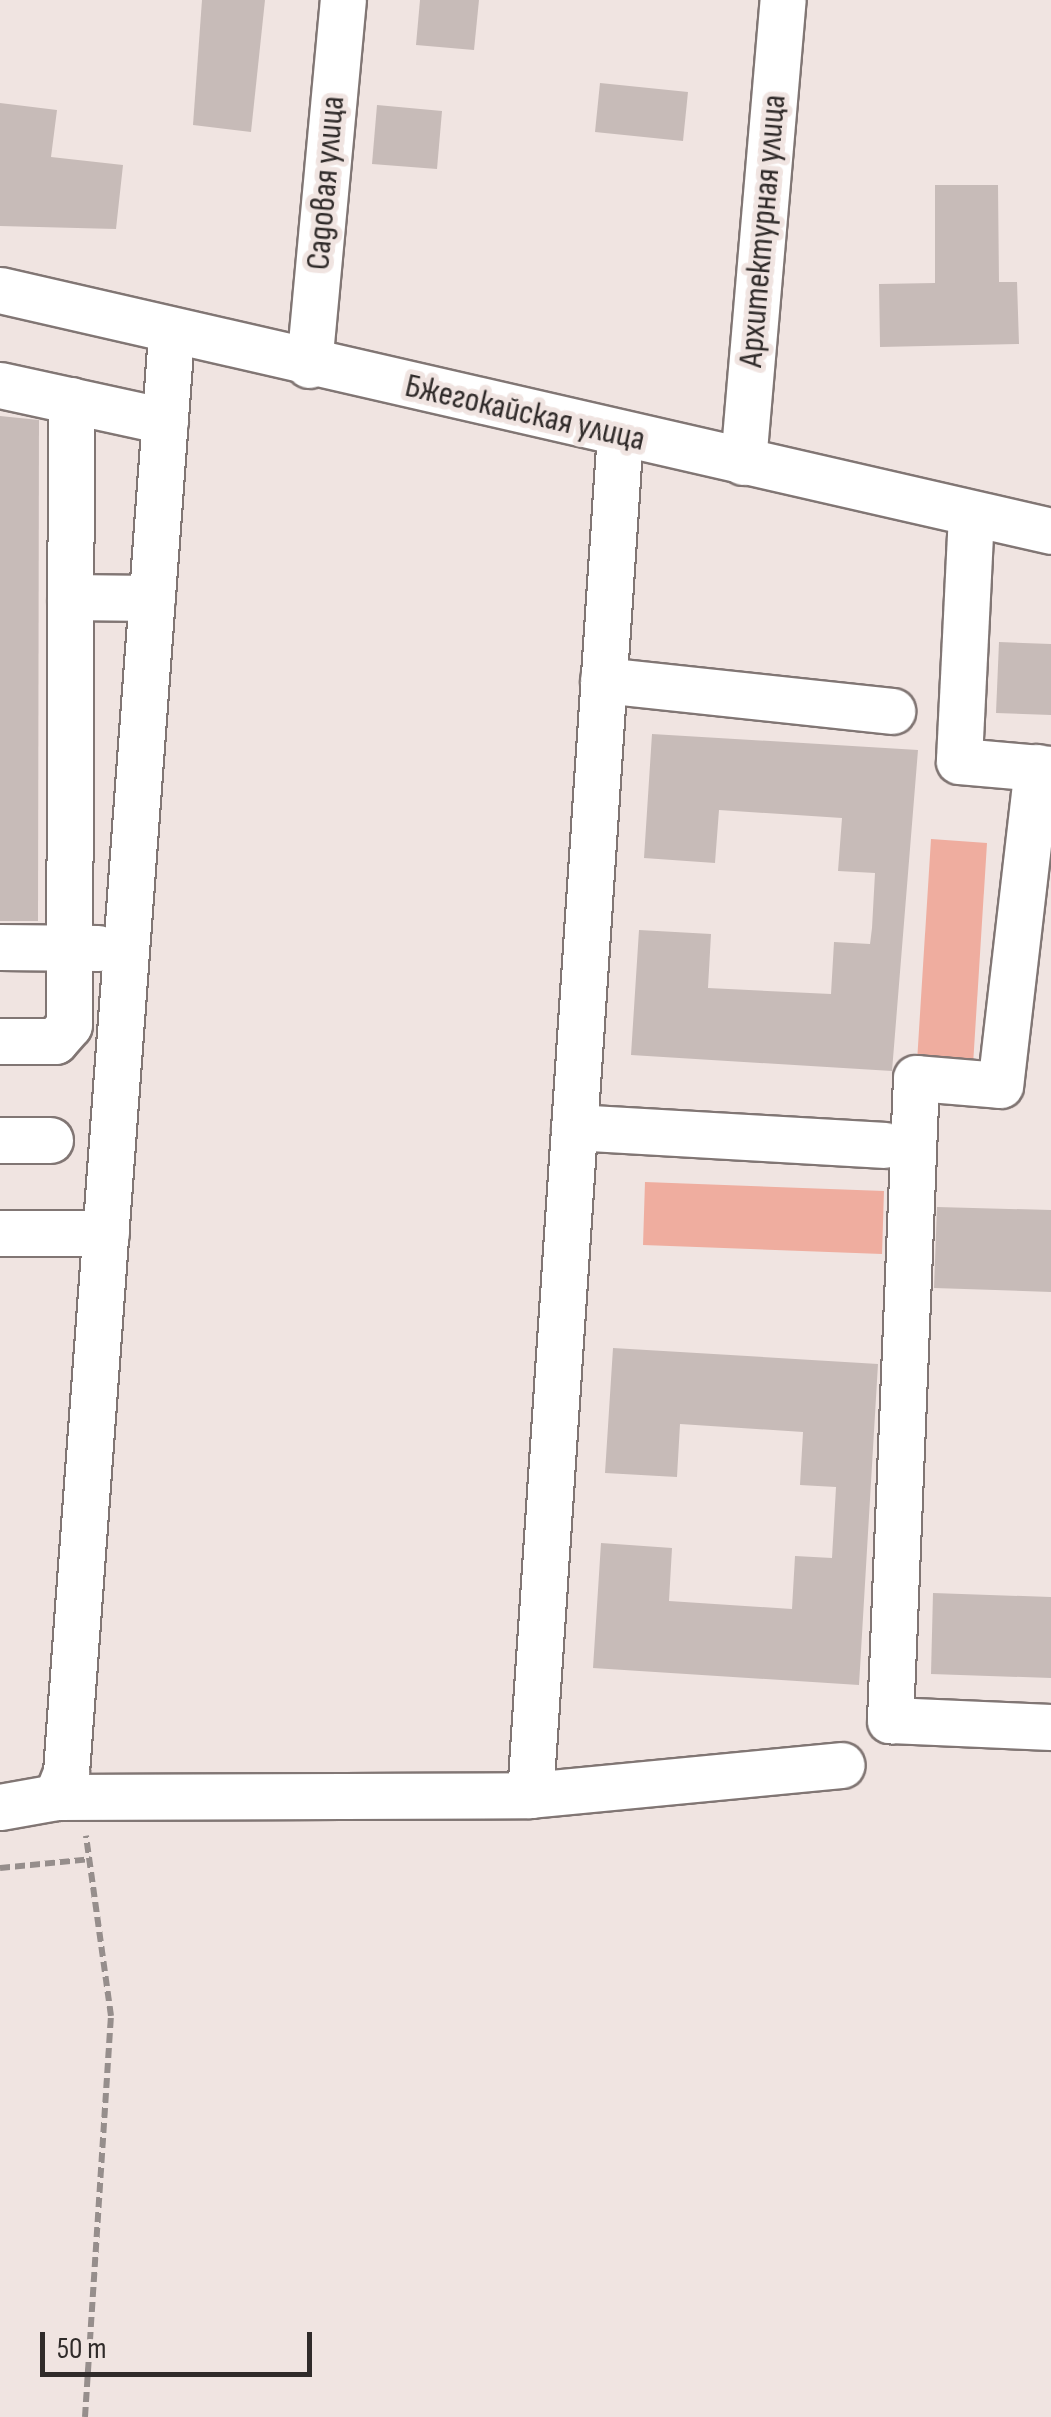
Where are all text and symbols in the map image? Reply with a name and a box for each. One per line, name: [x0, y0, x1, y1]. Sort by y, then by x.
street label: Архитектурная улица: [730, 93, 796, 369]
street label: Садовая улица: [297, 94, 355, 272]
street label: Бжегокайская улица: [401, 365, 649, 461]
scale bar: [45, 2312, 318, 2374]
text: 50 m: [57, 2331, 106, 2367]

